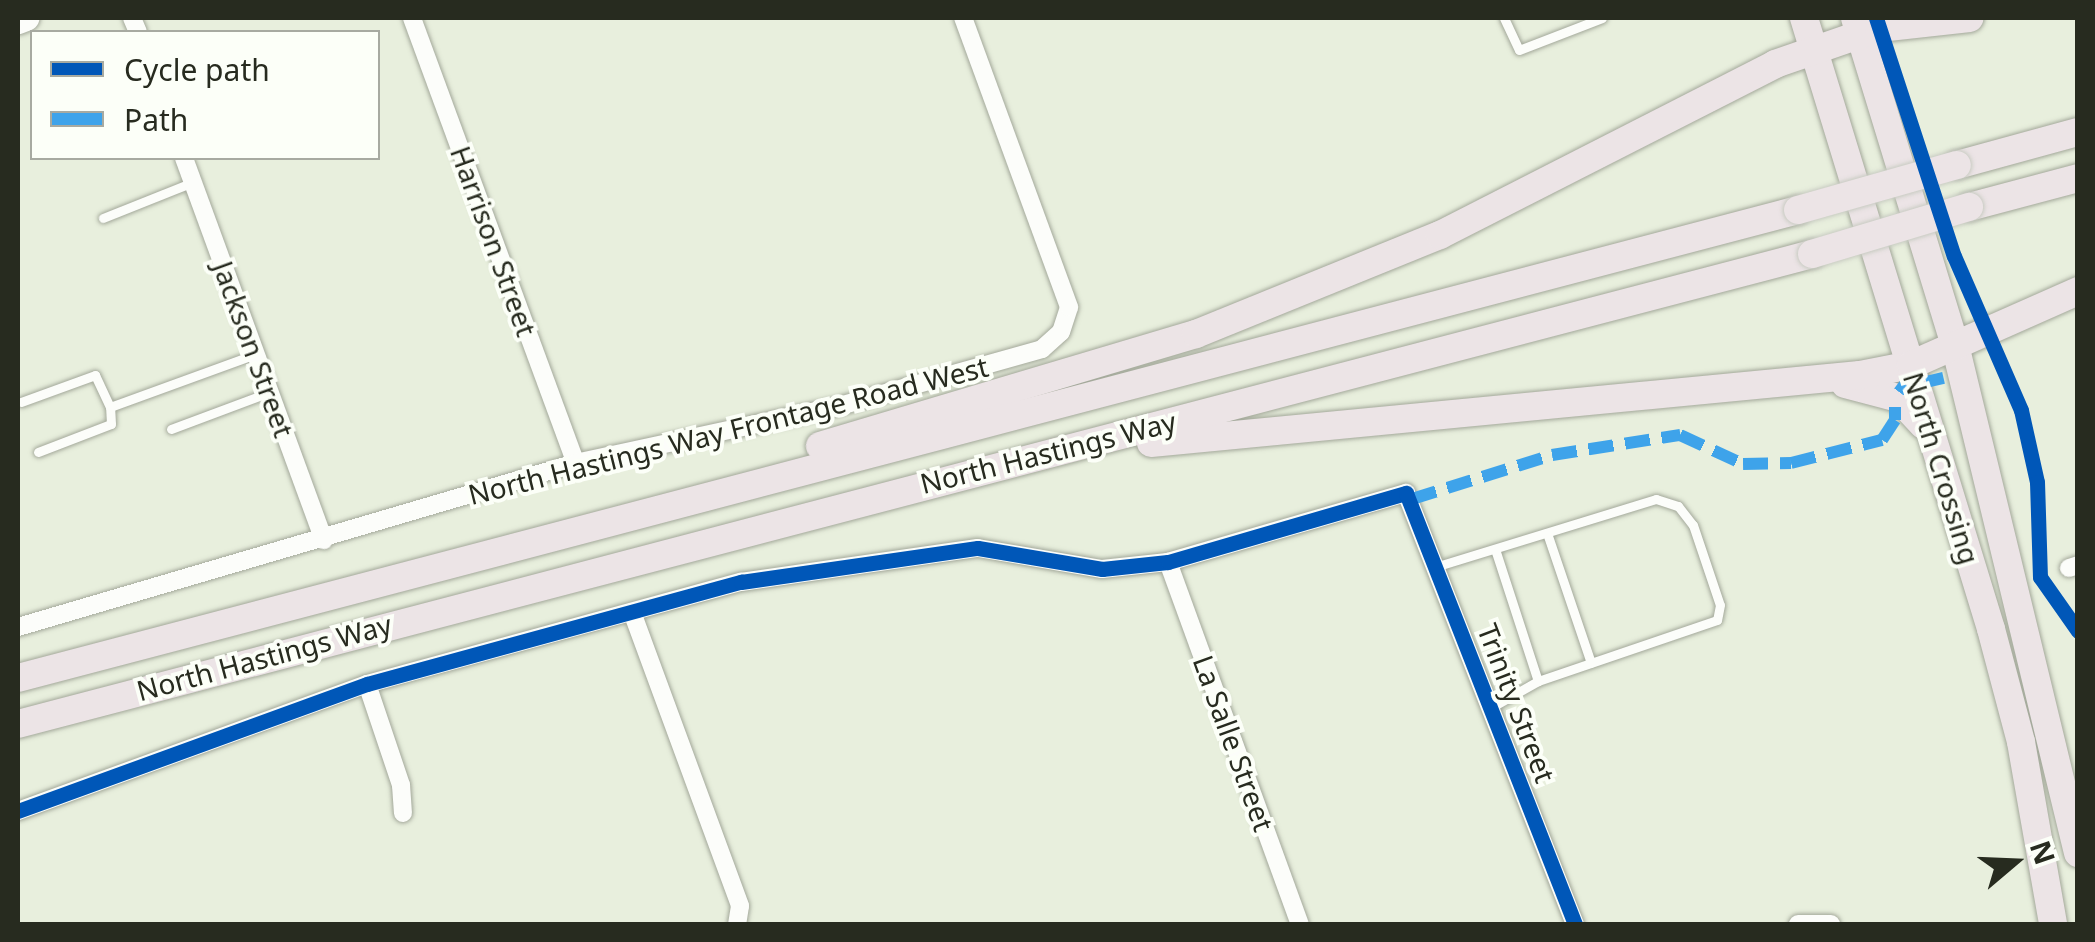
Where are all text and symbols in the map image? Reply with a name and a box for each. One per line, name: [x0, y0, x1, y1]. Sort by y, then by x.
legend: [30, 30, 380, 160]
text: Cycle path: [124, 49, 270, 90]
text: Path: [124, 99, 188, 140]
street label: Harrison Street: [444, 141, 544, 341]
street label: Jackson Street: [207, 256, 301, 442]
street label: North Hastings Way Frontage Road West: [464, 349, 992, 511]
street label: North Crossing: [1897, 368, 1987, 568]
street label: North Hastings Way: [917, 404, 1179, 500]
street label: North Hastings Way: [133, 607, 395, 707]
street label: Trinity Street: [1471, 619, 1563, 787]
street label: La Salle Street: [1187, 651, 1281, 835]
north arrow: [1965, 812, 2065, 912]
text: N: [2022, 835, 2065, 869]

